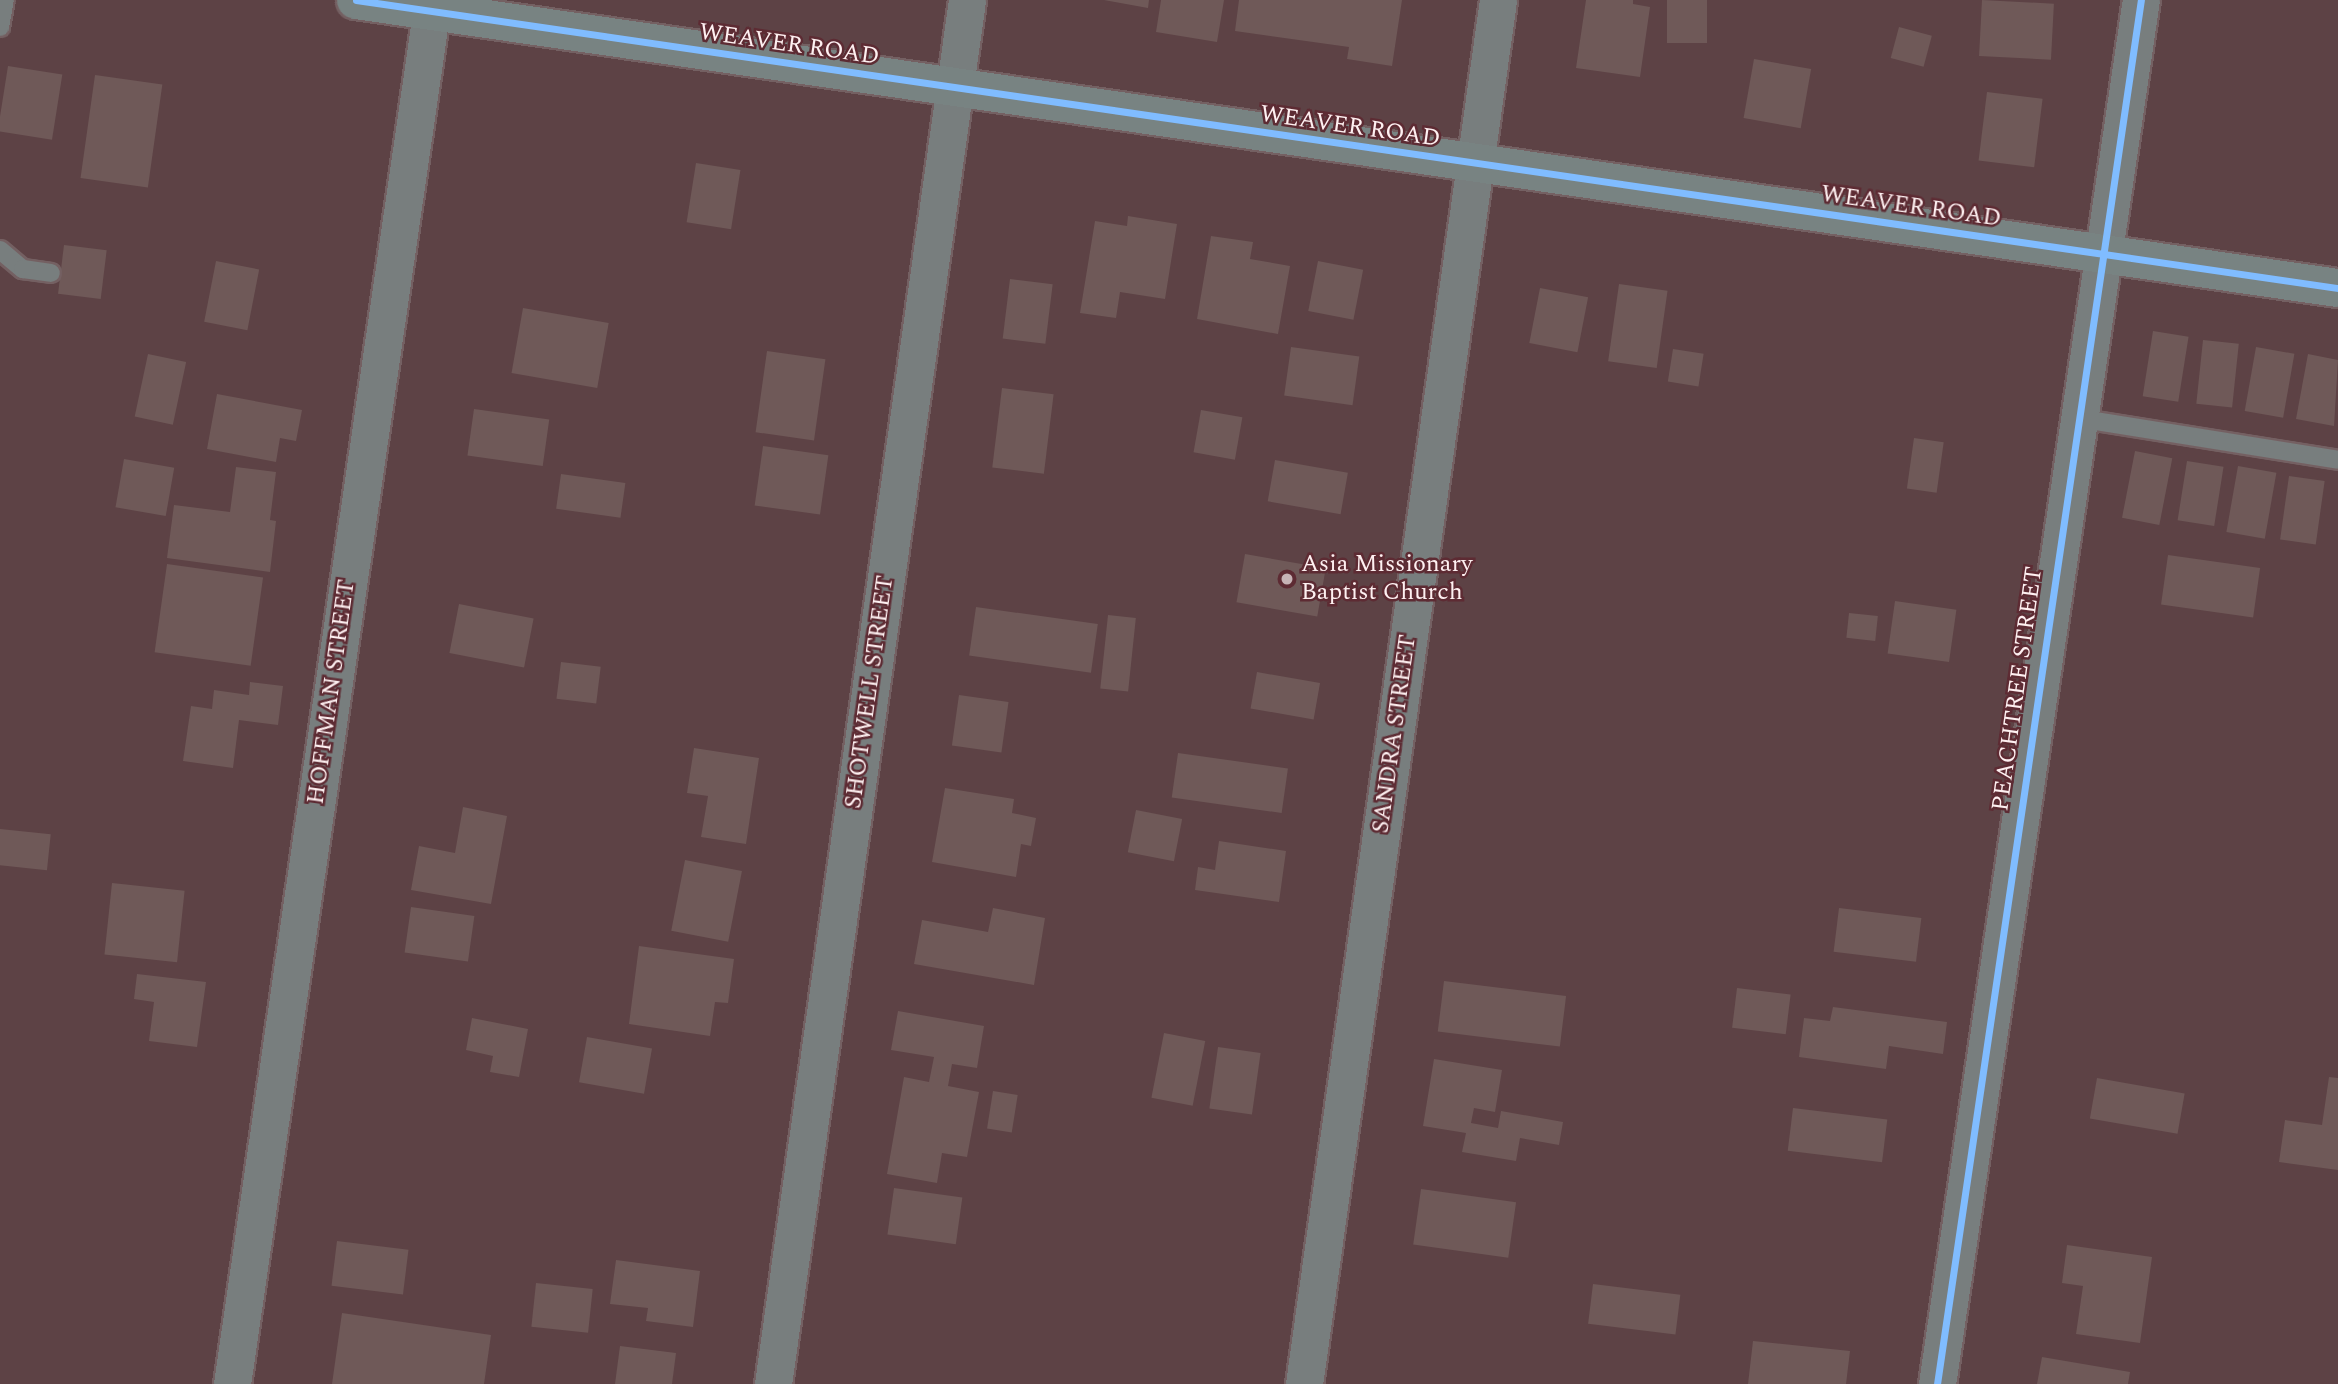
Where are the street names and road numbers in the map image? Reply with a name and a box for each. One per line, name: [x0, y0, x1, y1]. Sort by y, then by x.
street label: WEAVER ROAD: [697, 18, 881, 72]
street label: WEAVER ROAD: [1258, 100, 1442, 154]
street label: WEAVER ROAD: [1819, 180, 2003, 234]
street label: PEACHTREE STREET: [1987, 565, 2049, 813]
street label: SHOTWELL STREET: [839, 574, 901, 810]
street label: HOFFMAN STREET: [302, 578, 362, 806]
street label: SANDRA STREET: [1367, 633, 1423, 835]

